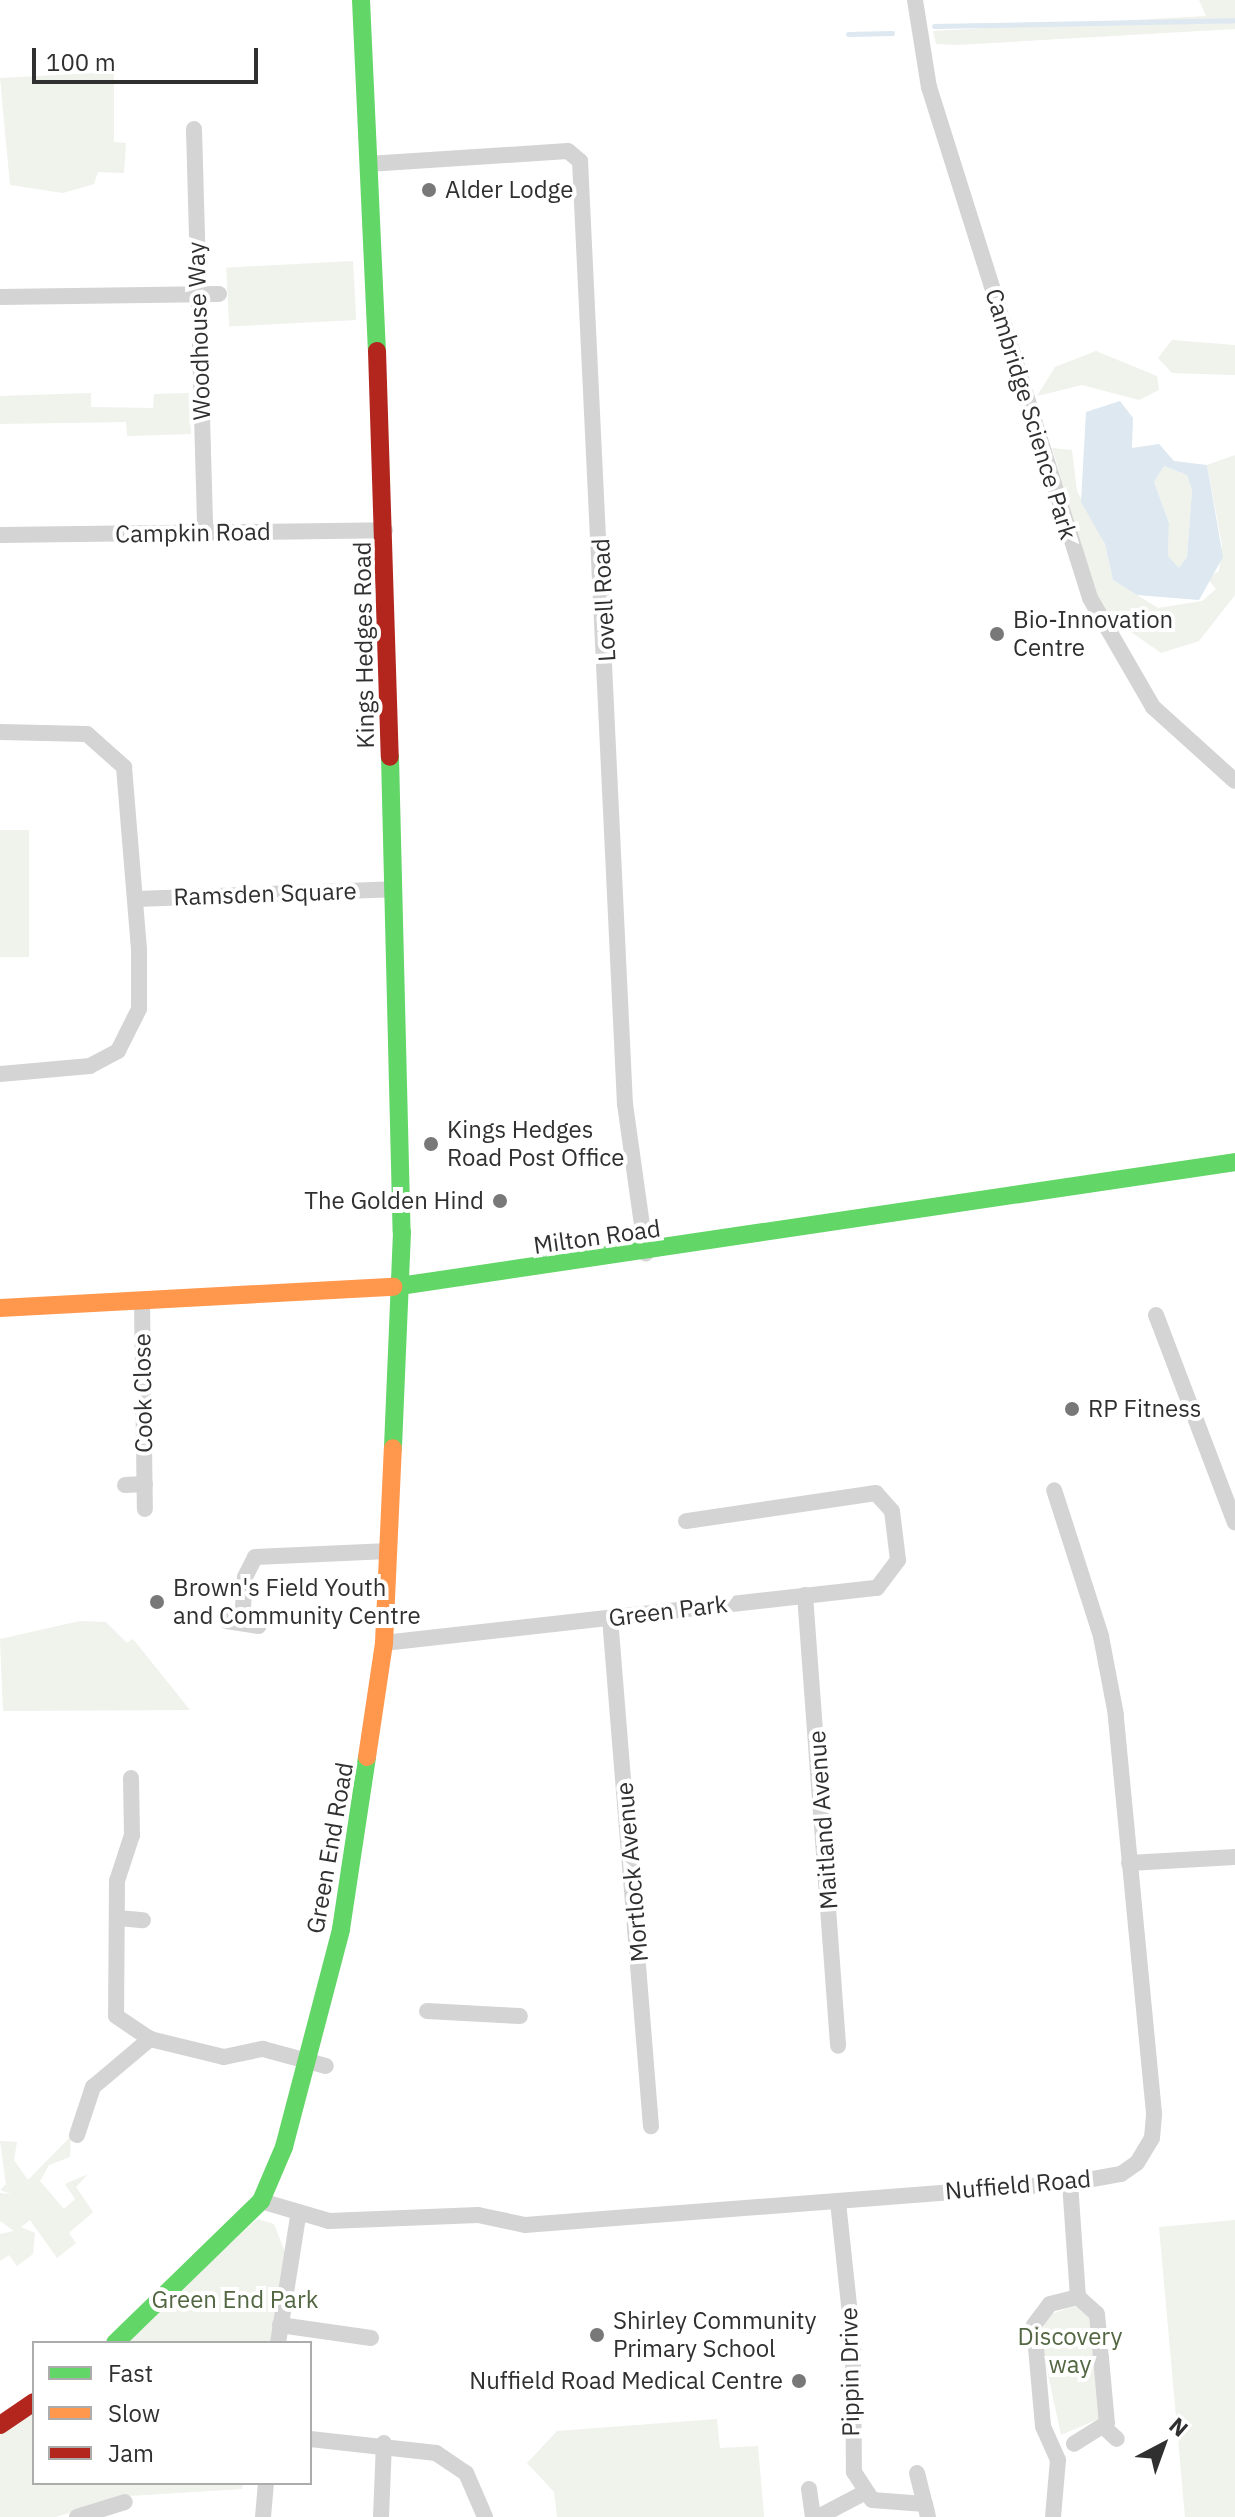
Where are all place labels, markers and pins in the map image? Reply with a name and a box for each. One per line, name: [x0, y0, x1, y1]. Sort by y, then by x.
place label: Alder Lodge: [445, 176, 573, 204]
marker: Alder Lodge: [420, 181, 438, 199]
place label: Bio-Innovation Centre: [1013, 606, 1173, 662]
marker: Bio-Innovation Centre: [988, 625, 1006, 643]
place label: Kings Hedges Road Post Office: [447, 1116, 624, 1172]
marker: Kings Hedges Road Post Office: [422, 1135, 440, 1153]
place label: The Golden Hind: [304, 1187, 484, 1215]
marker: The Golden Hind: [491, 1192, 509, 1210]
place label: RP Fitness: [1088, 1395, 1201, 1423]
marker: RP Fitness: [1063, 1400, 1081, 1418]
place label: Brown's Field Youth and Community Centre: [173, 1574, 421, 1630]
marker: Brown's Field Youth and Community Centre: [148, 1593, 166, 1611]
place label: Shirley Community Primary School: [613, 2307, 817, 2363]
marker: Shirley Community Primary School: [588, 2326, 606, 2344]
place label: Nuffield Road Medical Centre: [469, 2367, 783, 2395]
marker: Nuffield Road Medical Centre: [790, 2372, 808, 2390]

